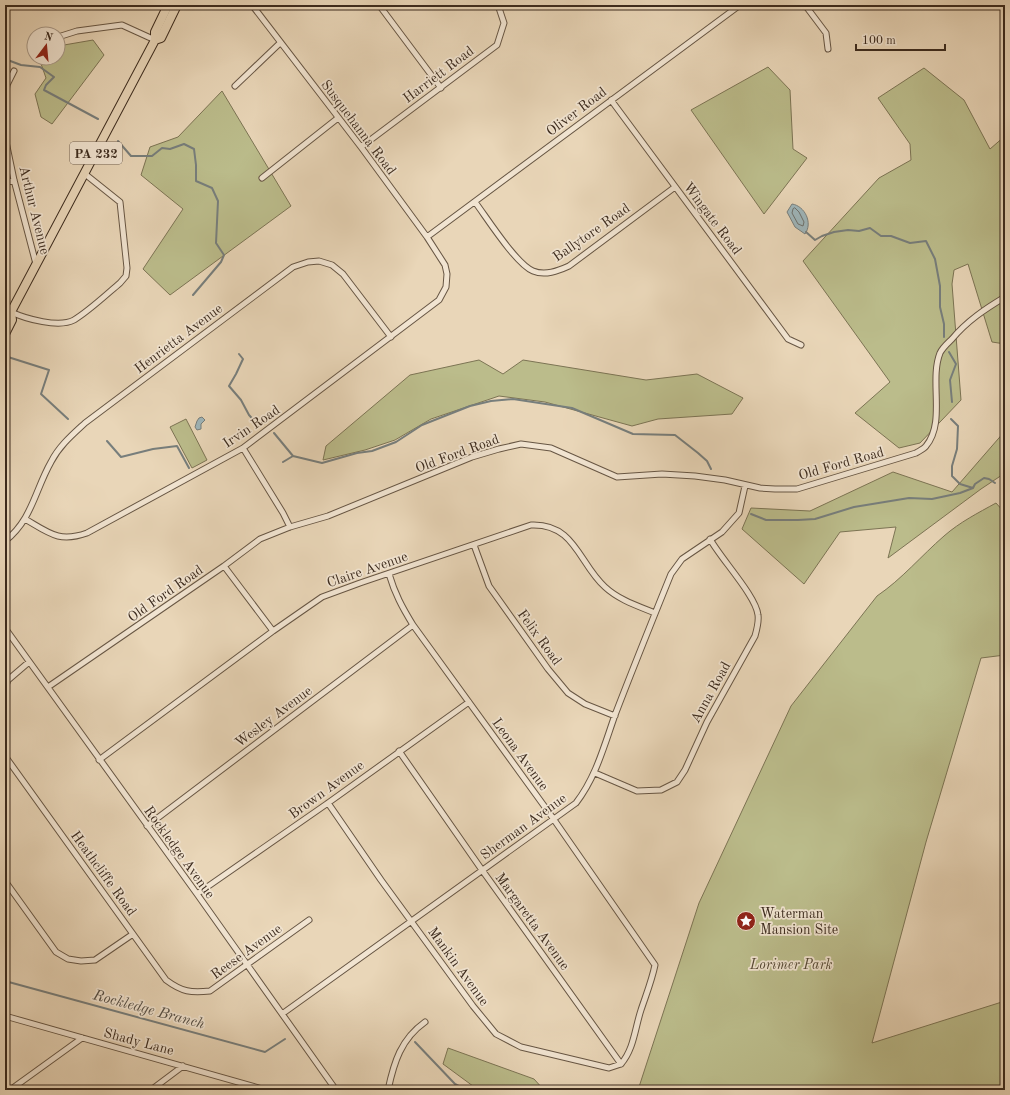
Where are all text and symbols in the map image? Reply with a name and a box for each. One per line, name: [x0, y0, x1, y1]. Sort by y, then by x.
north arrow: [26, 26, 66, 66]
scale bar: [856, 26, 945, 52]
text: N: [43, 31, 54, 44]
text: 100 m: [862, 35, 896, 47]
street label: Harriett Road: [401, 44, 477, 106]
street label: Susquehanna Road: [318, 78, 398, 178]
street label: Oliver Road: [544, 85, 609, 139]
road number: PA 232: [70, 142, 122, 164]
street label: Arthur Avenue: [16, 165, 52, 256]
street label: Wingate Road: [681, 180, 744, 257]
street label: Ballytore Road: [550, 201, 633, 265]
street label: Henrietta Avenue: [132, 301, 225, 376]
street label: Irvin Road: [221, 403, 282, 451]
street label: Old Ford Road: [413, 432, 501, 476]
street label: Old Ford Road: [797, 445, 886, 483]
street label: Claire Avenue: [325, 550, 410, 590]
street label: Old Ford Road: [125, 563, 206, 625]
street label: Felix Road: [514, 607, 564, 668]
street label: Anna Road: [688, 659, 733, 726]
street label: Wesley Avenue: [233, 683, 315, 750]
street label: Leona Avenue: [489, 716, 551, 793]
street label: Brown Avenue: [286, 758, 367, 822]
street label: Sherman Avenue: [478, 791, 569, 863]
street label: Rockledge Avenue: [141, 804, 217, 901]
street label: Heathcliffe Road: [68, 828, 139, 919]
street label: Margaretta Avenue: [492, 870, 572, 973]
place label: Waterman Mansion Site: [760, 907, 838, 937]
place icon: Waterman Mansion Site: [735, 910, 757, 932]
street label: Reese Avenue: [209, 922, 285, 982]
street label: Mankin Avenue: [425, 925, 491, 1008]
park label: Lorimer Park: [749, 958, 832, 972]
water label: Rockledge Branch: [90, 988, 206, 1033]
street label: Shady Lane: [102, 1026, 175, 1058]

